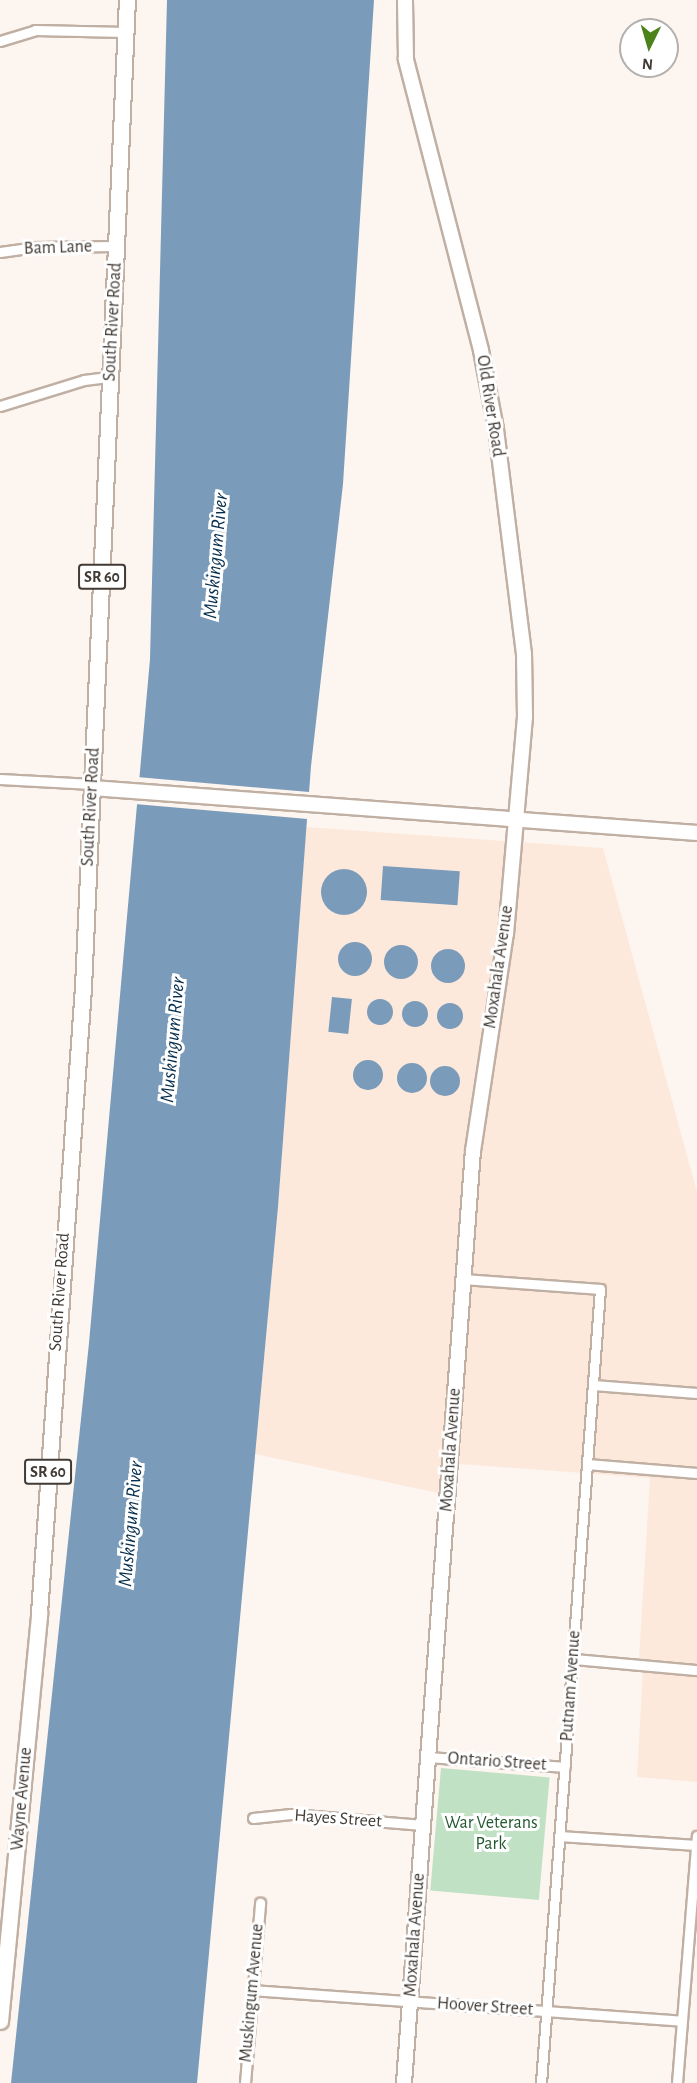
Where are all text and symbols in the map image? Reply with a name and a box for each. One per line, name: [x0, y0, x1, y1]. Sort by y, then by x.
north arrow: [619, 18, 679, 78]
text: N: [641, 55, 654, 72]
street label: Bam Lane: [23, 236, 93, 260]
street label: South River Road: [99, 262, 127, 382]
street label: Old River Road: [471, 354, 509, 458]
water label: Muskingum River: [199, 492, 233, 620]
road number: SR 60: [78, 564, 126, 590]
street label: South River Road: [77, 747, 105, 867]
street label: Moxahala Avenue: [480, 904, 518, 1030]
water label: Muskingum River: [156, 976, 190, 1104]
street label: South River Road: [45, 1232, 75, 1352]
street label: Moxahala Avenue: [436, 1387, 466, 1513]
road number: SR 60: [24, 1459, 72, 1485]
water label: Muskingum River: [114, 1460, 148, 1588]
street label: Putnam Avenue: [556, 1630, 586, 1742]
street label: Wayne Avenue: [7, 1746, 37, 1852]
street label: Ontario Street: [447, 1748, 547, 1776]
street label: Hayes Street: [293, 1805, 383, 1833]
park label: War Veterans Park: [444, 1813, 538, 1856]
street label: Moxahala Avenue: [400, 1872, 430, 1998]
street label: Muskingum Avenue: [235, 1923, 269, 2063]
street label: Hoover Street: [436, 1993, 534, 2021]

